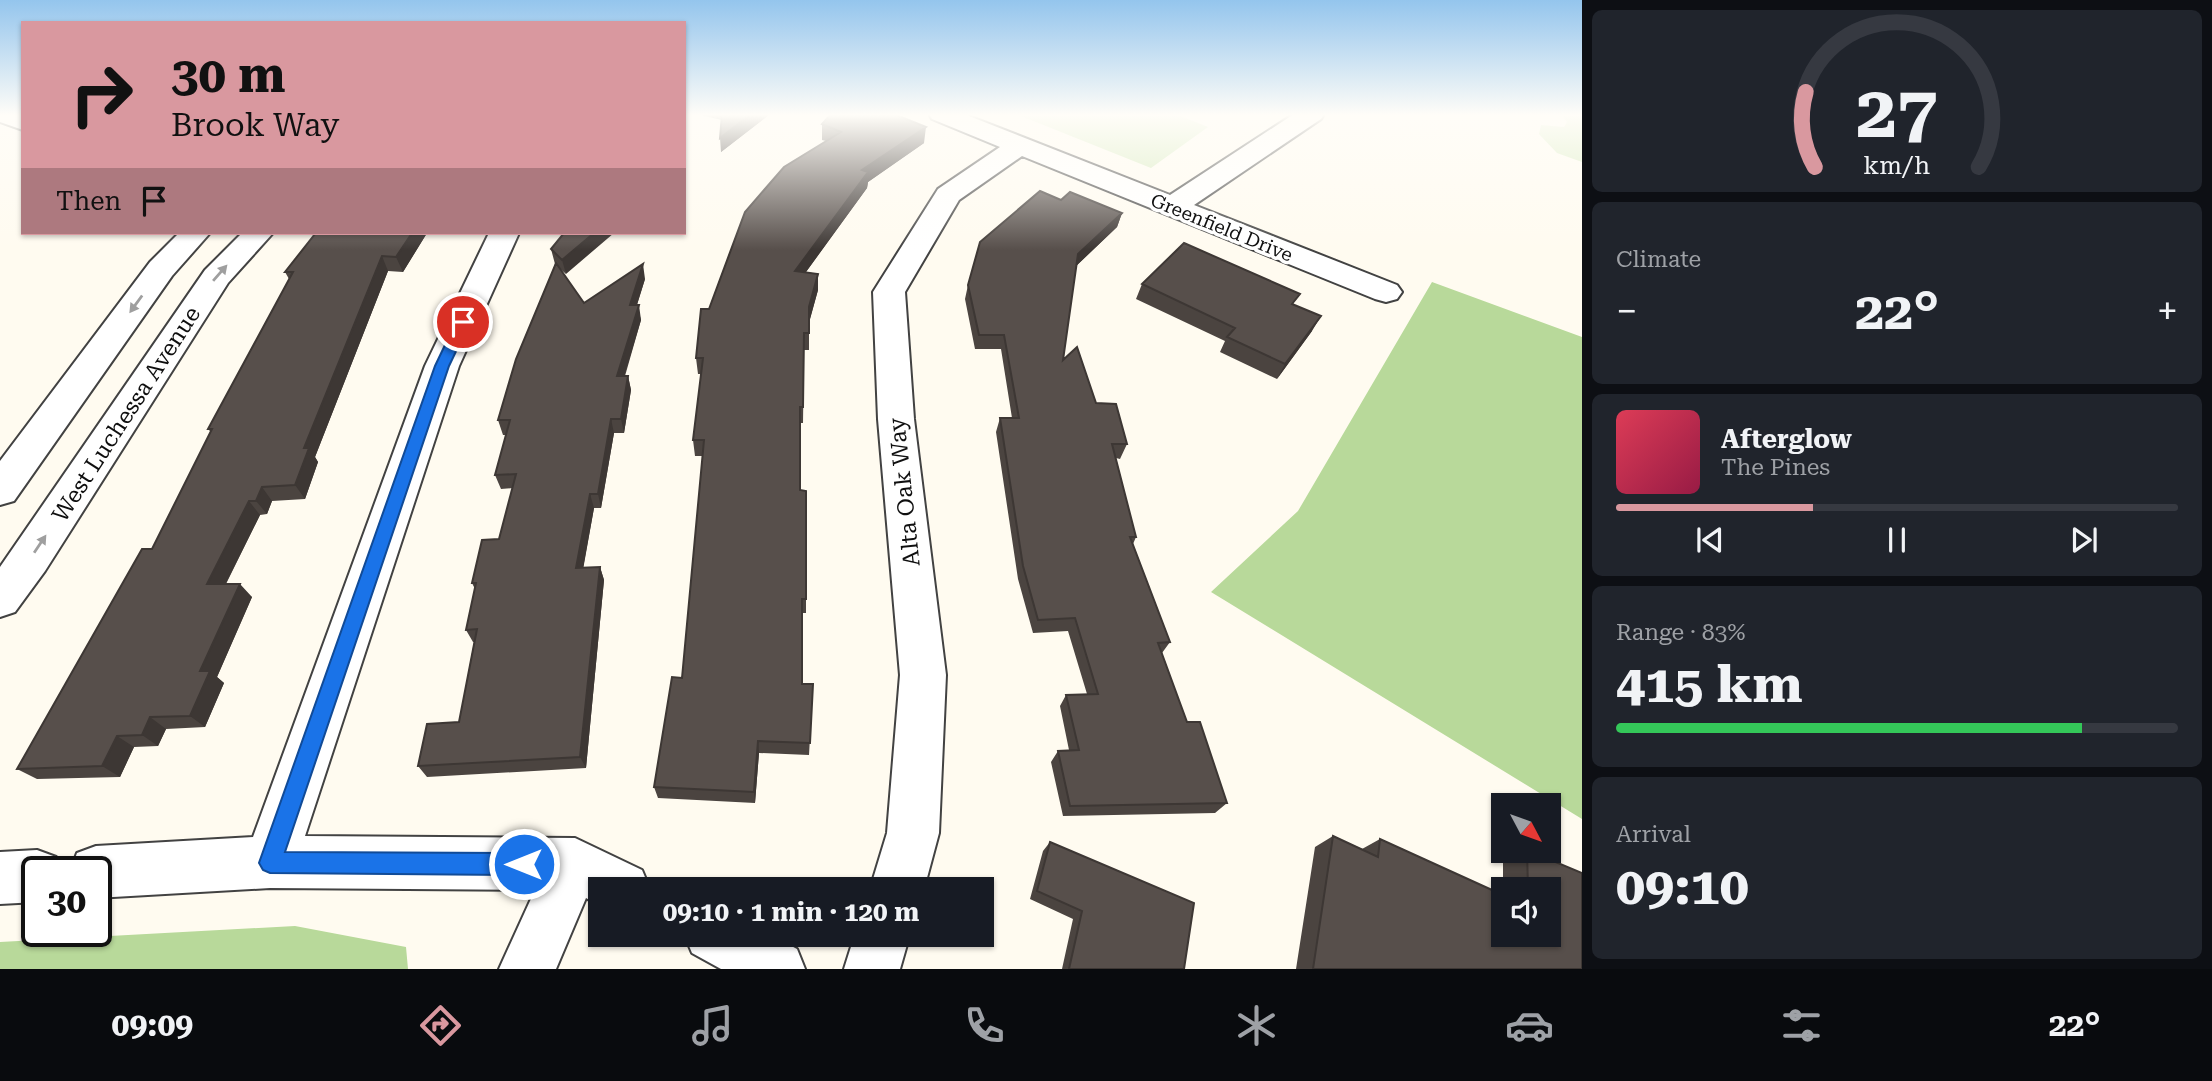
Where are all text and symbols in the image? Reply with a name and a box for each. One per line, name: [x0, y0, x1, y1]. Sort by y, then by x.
text: 30 m: [171, 47, 286, 104]
icon: right: [56, 49, 147, 140]
text: 27: [1856, 70, 1938, 155]
text: Brook Way: [171, 106, 340, 144]
text: km/h: [1864, 151, 1930, 180]
icon: arrive: [135, 182, 173, 220]
text: Then: [56, 186, 121, 216]
street label: Greenfield Drive: [1147, 188, 1296, 266]
text: Climate: [1616, 246, 1701, 273]
one-way arrow: [212, 265, 227, 282]
text: 22°: [1855, 281, 1939, 342]
text: −: [1616, 289, 1637, 333]
text: +: [2157, 289, 2178, 333]
pin: [433, 292, 493, 352]
one-way arrow: [129, 295, 143, 313]
street label: West Luchessa Avenue: [47, 301, 206, 527]
icon: arrive: [444, 303, 482, 341]
street label: Alta Oak Way: [883, 416, 926, 568]
text: Afterglow: [1721, 424, 1852, 454]
text: The Pines: [1721, 454, 1830, 481]
icon: previous: [1691, 521, 1729, 559]
icon: pause: [1878, 521, 1916, 559]
icon: next: [2065, 521, 2103, 559]
one-way arrow: [33, 535, 47, 553]
text: Range · 83%: [1616, 619, 1745, 646]
text: 415 km: [1616, 654, 1803, 715]
north arrow: [1491, 793, 1561, 863]
map controls: [1491, 793, 1561, 947]
text: Arrival: [1616, 821, 1691, 848]
position arrow: [487, 827, 561, 901]
speed limit sign: 30: [21, 856, 112, 947]
text: 09:10: [1616, 856, 1749, 917]
button: sound: [1491, 877, 1561, 947]
text: 09:10 · 1 min · 120 m: [663, 897, 919, 927]
icon: directions: [416, 1001, 465, 1050]
icon: music: [688, 1001, 737, 1050]
icon: phone: [960, 1001, 1009, 1050]
icon: climate: [1232, 1001, 1281, 1050]
icon: car: [1505, 1001, 1554, 1050]
icon: filters: [1777, 1001, 1826, 1050]
text: 09:09: [112, 1006, 193, 1044]
text: 22°: [2049, 1006, 2100, 1044]

